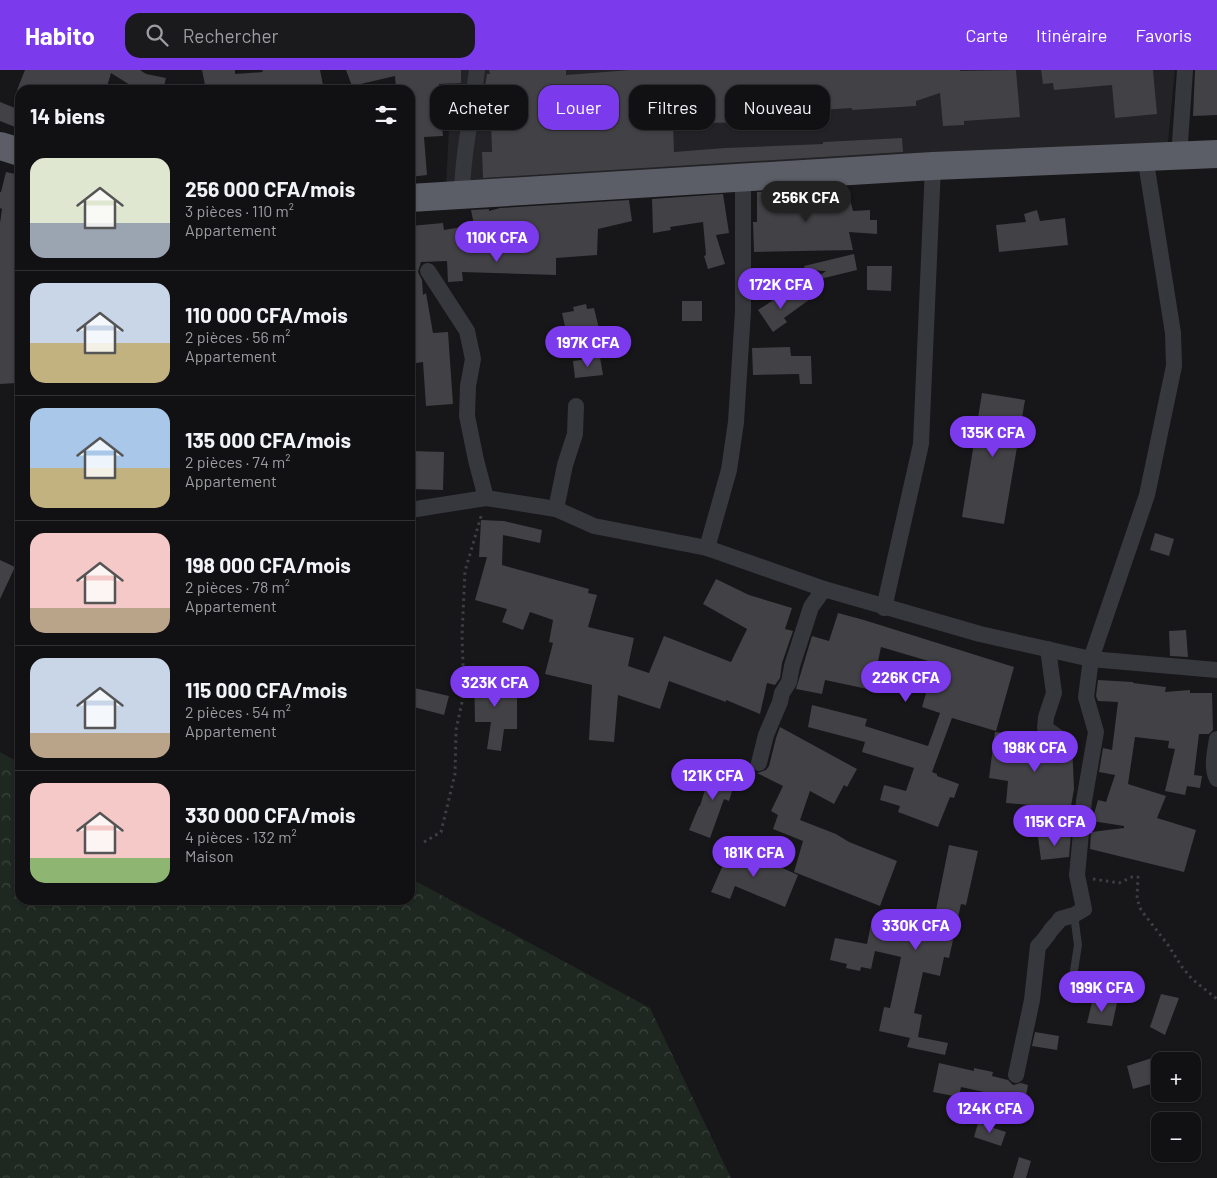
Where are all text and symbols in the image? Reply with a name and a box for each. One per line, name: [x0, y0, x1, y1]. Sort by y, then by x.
search box: [125, 13, 475, 58]
text: Habito: [25, 21, 95, 50]
icon: search: [143, 21, 171, 49]
text: Rechercher: [183, 24, 278, 47]
text: Carte: [965, 24, 1008, 46]
text: Itinéraire: [1036, 24, 1107, 46]
text: Favoris: [1135, 24, 1192, 46]
chip: Acheter: [430, 85, 528, 130]
chip: Louer: [538, 85, 619, 130]
chip: Filtres: [629, 85, 715, 130]
chip: Nouveau: [725, 85, 830, 130]
icon: filters: [372, 101, 400, 129]
text: 14 biens: [30, 103, 105, 128]
text: 256 000 CFA/mois: [185, 176, 355, 201]
icon: home: [70, 178, 130, 238]
pin: 256K CFA: [754, 180, 858, 223]
text: 256K CFA: [772, 187, 840, 206]
text: 3 pièces · 110 m²: [185, 201, 294, 220]
text: Appartement: [185, 220, 277, 239]
pin: 110K CFA: [445, 220, 549, 263]
text: 110K CFA: [466, 227, 528, 246]
pin: 172K CFA: [729, 268, 833, 310]
text: 172K CFA: [749, 274, 813, 293]
text: 110 000 CFA/mois: [185, 302, 348, 327]
icon: home: [70, 303, 130, 363]
pin: 197K CFA: [536, 326, 640, 368]
text: 2 pièces · 56 m²: [185, 327, 290, 346]
text: 197K CFA: [556, 332, 620, 351]
text: Appartement: [185, 346, 277, 365]
pin: 135K CFA: [941, 416, 1045, 458]
text: 135K CFA: [961, 422, 1025, 441]
text: 135 000 CFA/mois: [185, 427, 351, 452]
icon: home: [70, 428, 130, 488]
text: 2 pièces · 74 m²: [185, 452, 290, 471]
text: Appartement: [185, 471, 277, 490]
text: 198 000 CFA/mois: [185, 552, 351, 577]
icon: home: [70, 553, 130, 613]
text: 2 pièces · 78 m²: [185, 577, 290, 596]
text: Appartement: [185, 596, 277, 615]
pin: 226K CFA: [854, 660, 958, 703]
pin: 323K CFA: [443, 666, 547, 708]
text: 226K CFA: [872, 667, 940, 686]
text: 323K CFA: [461, 672, 529, 691]
text: 115 000 CFA/mois: [185, 677, 347, 702]
icon: home: [70, 678, 130, 738]
text: 2 pièces · 54 m²: [185, 702, 291, 721]
text: Appartement: [185, 721, 277, 740]
pin: 198K CFA: [983, 730, 1087, 773]
text: 198K CFA: [1003, 737, 1067, 756]
pin: 121K CFA: [661, 758, 765, 801]
text: 121K CFA: [682, 765, 744, 784]
text: 330 000 CFA/mois: [185, 802, 356, 827]
icon: home: [70, 803, 130, 863]
pin: 115K CFA: [1003, 804, 1107, 847]
text: 115K CFA: [1024, 811, 1086, 830]
text: 4 pièces · 132 m²: [185, 827, 297, 846]
pin: 181K CFA: [702, 836, 806, 878]
text: 181K CFA: [723, 842, 785, 861]
text: Maison: [185, 846, 234, 865]
pin: 330K CFA: [864, 908, 968, 951]
text: 330K CFA: [882, 915, 950, 934]
pin: 199K CFA: [1050, 970, 1154, 1013]
text: 199K CFA: [1070, 977, 1134, 996]
map controls: [1151, 1052, 1201, 1162]
button: +: [1151, 1052, 1201, 1102]
pin: 124K CFA: [938, 1092, 1042, 1134]
text: 124K CFA: [957, 1098, 1023, 1117]
button: −: [1151, 1112, 1201, 1162]

